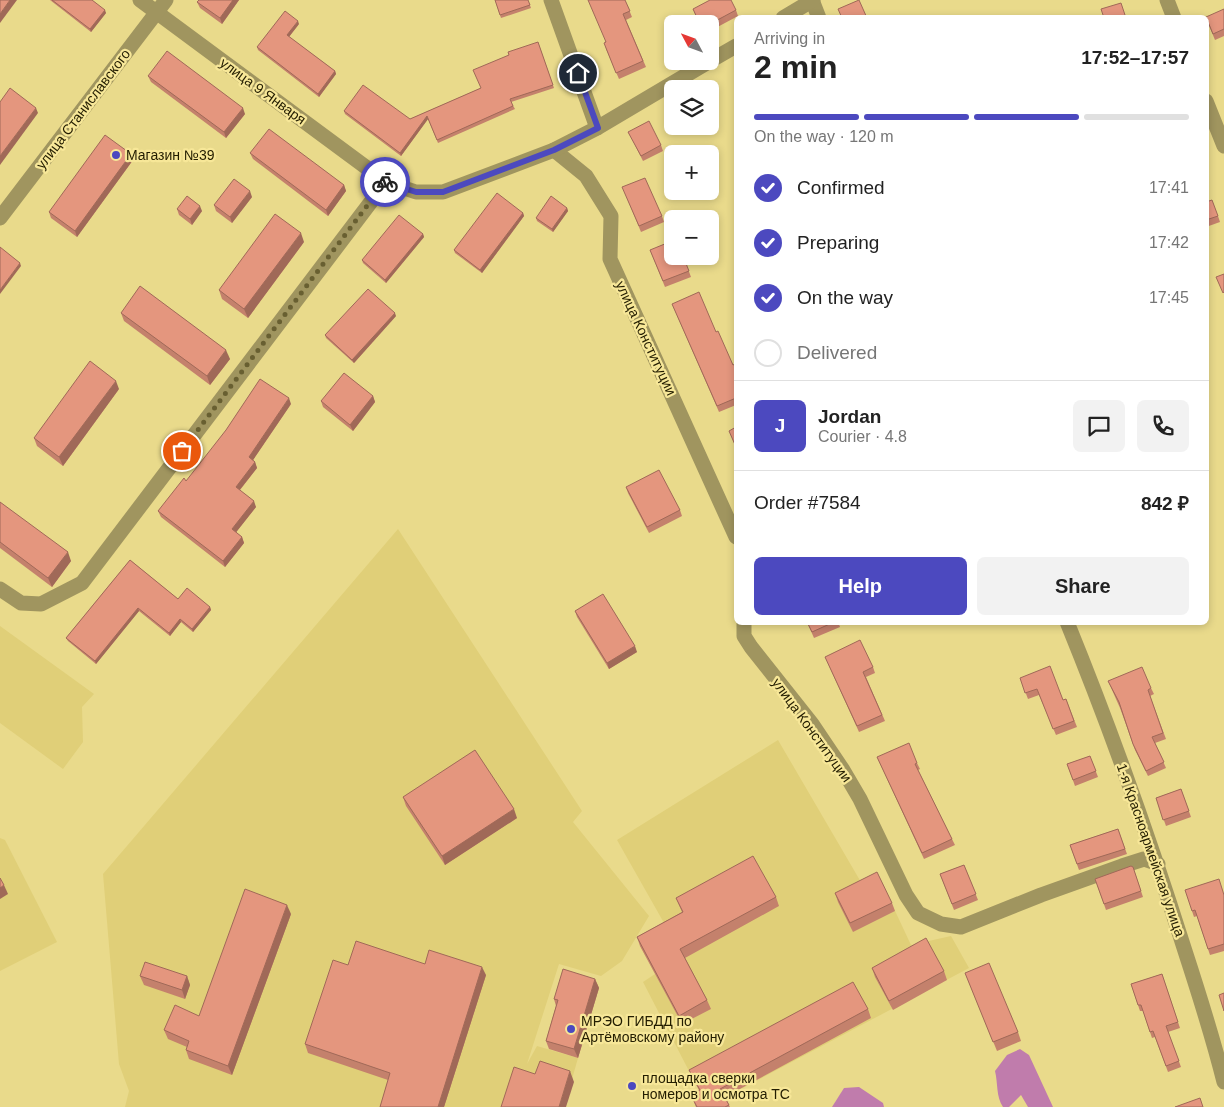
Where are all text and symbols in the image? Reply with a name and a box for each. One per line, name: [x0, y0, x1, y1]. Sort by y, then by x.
north arrow: [664, 15, 719, 70]
map controls: [664, 15, 719, 265]
text: Arriving in: [754, 30, 825, 47]
street label: улица Станиславского: [33, 46, 133, 172]
text: 17:52–17:57: [1081, 47, 1189, 68]
text: 2 min: [754, 49, 838, 85]
pin: [557, 52, 599, 94]
street label: улица 9 Января: [217, 55, 309, 127]
icon: home: [564, 59, 592, 87]
button: layers: [664, 80, 719, 135]
text: On the way · 120 m: [754, 128, 894, 145]
button: +: [664, 145, 719, 200]
place label: Магазин №39: [126, 147, 215, 163]
marker: Магазин №39: [110, 149, 122, 161]
courier: [360, 157, 410, 207]
icon: bike: [371, 168, 399, 196]
icon: check: [754, 174, 782, 202]
text: Confirmed: [797, 177, 885, 198]
text: 17:41: [1149, 179, 1189, 196]
button: −: [664, 210, 719, 265]
icon: check: [754, 229, 782, 257]
text: Preparing: [797, 232, 879, 253]
text: 17:42: [1149, 234, 1189, 251]
street label: улица Конституции: [612, 278, 680, 398]
icon: check: [754, 284, 782, 312]
text: On the way: [797, 287, 893, 308]
text: 17:45: [1149, 289, 1189, 306]
text: Delivered: [797, 342, 877, 363]
button: chat: [1073, 400, 1125, 452]
button: phone: [1137, 400, 1189, 452]
text: Jordan: [818, 406, 881, 427]
text: J: [775, 415, 785, 436]
text: Courier · 4.8: [818, 428, 907, 445]
pin: [161, 430, 203, 472]
icon: bag: [168, 437, 196, 465]
text: Order #7584: [754, 492, 861, 513]
text: 842 ₽: [1141, 493, 1189, 514]
button: Help: [754, 557, 967, 615]
button: Share: [977, 557, 1189, 615]
street label: улица Конституции: [769, 675, 855, 785]
street label: 1-я Красноармейская улица: [1114, 761, 1188, 939]
place label: МРЭО ГИБДД по Артёмовскому району: [581, 1013, 724, 1045]
marker: МРЭО ГИБДД по Артёмовскому району: [565, 1023, 577, 1035]
place label: площадка сверки номеров и осмотра ТС: [642, 1070, 790, 1102]
marker: площадка сверки номеров и осмотра ТС: [626, 1080, 638, 1092]

